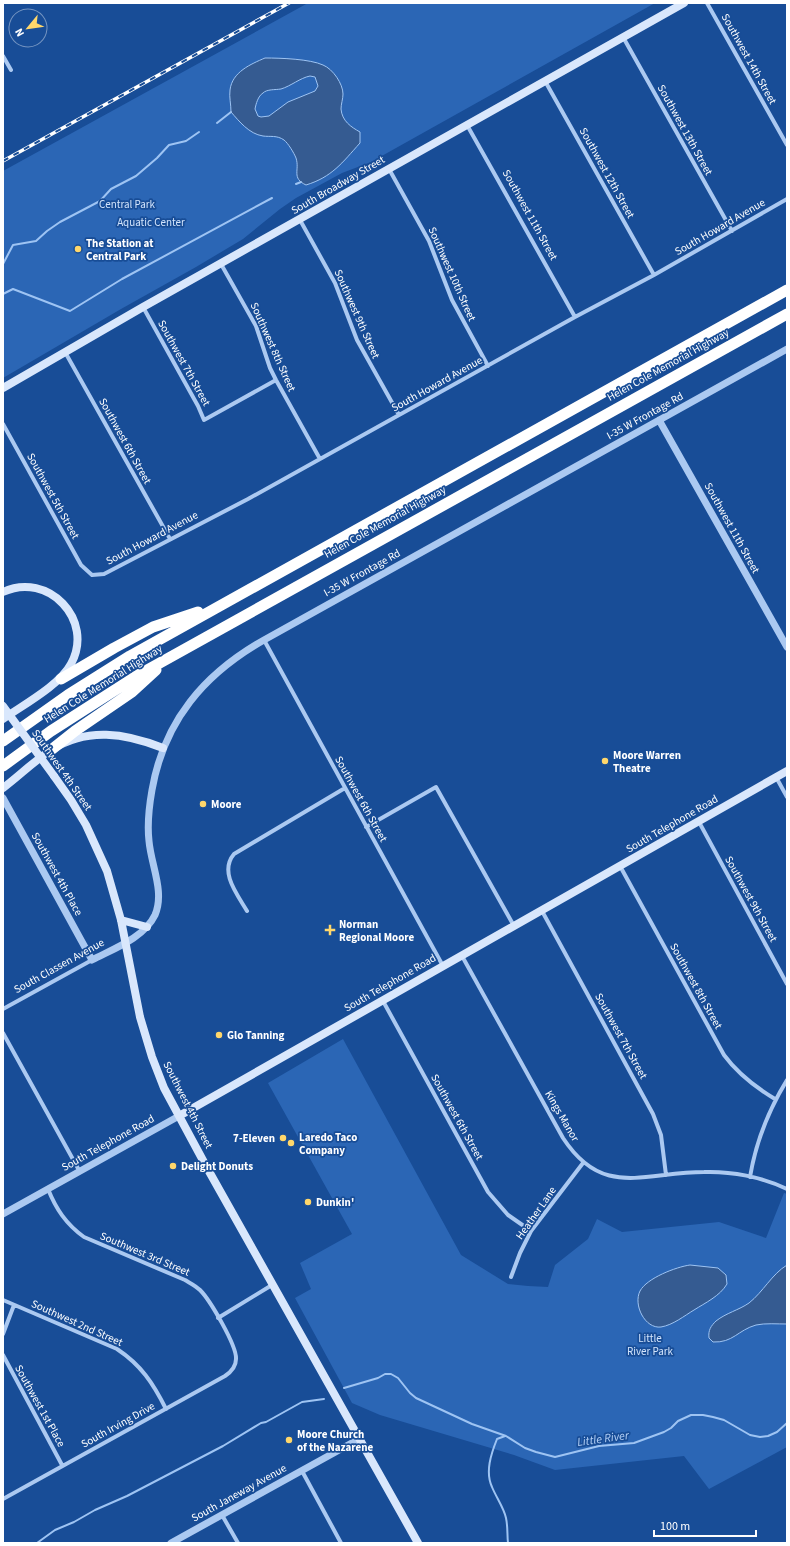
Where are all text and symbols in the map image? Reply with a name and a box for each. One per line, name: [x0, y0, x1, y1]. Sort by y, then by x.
north arrow: [8, 8, 48, 48]
street label: Southwest 14th Street: [718, 11, 780, 107]
text: N: [11, 26, 28, 39]
street label: Southwest 13th Street: [654, 82, 716, 178]
street label: Southwest 12th Street: [576, 125, 638, 221]
street label: South Broadway Street: [289, 152, 388, 218]
street label: Southwest 11th Street: [499, 167, 561, 263]
street label: South Howard Avenue: [672, 195, 768, 259]
park label: Central Park: [99, 197, 156, 212]
park label: Aquatic Center: [117, 215, 185, 230]
street label: Southwest 10th Street: [424, 225, 480, 324]
place label: The Station at Central Park: [86, 236, 154, 264]
marker: The Station at Central Park: [73, 244, 83, 254]
street label: Southwest 9th Street: [331, 267, 384, 361]
street label: Southwest 8th Street: [247, 300, 300, 394]
street label: Southwest 7th Street: [154, 317, 214, 409]
street label: Helen Cole Memorial Highway: [604, 325, 732, 405]
street label: South Howard Avenue: [389, 352, 486, 415]
street label: I-35 W Frontage Rd: [604, 389, 686, 443]
street label: Southwest 6th Street: [95, 395, 155, 487]
street label: Southwest 5th Street: [23, 450, 83, 542]
street label: Southwest 11th Street: [701, 480, 763, 576]
street label: Helen Cole Memorial Highway: [321, 482, 449, 562]
street label: South Howard Avenue: [103, 507, 201, 569]
street label: I-35 W Frontage Rd: [321, 546, 403, 600]
street label: Helen Cole Memorial Highway: [41, 641, 165, 727]
street label: Southwest 4th Street: [28, 726, 96, 814]
place label: Moore Warren Theatre: [613, 748, 681, 776]
street label: Southwest 6th Street: [331, 753, 391, 845]
marker: Moore Warren Theatre: [600, 756, 610, 766]
street label: South Telephone Road: [623, 792, 721, 856]
place label: Moore: [211, 797, 242, 812]
marker: Moore: [198, 799, 208, 809]
street label: Southwest 4th Place: [28, 830, 86, 919]
street label: Southwest 9th Street: [721, 853, 781, 945]
place label: Norman Regional Moore: [339, 917, 415, 945]
marker: Norman Regional Moore: [324, 924, 336, 936]
street label: South Classen Avenue: [11, 935, 107, 997]
street label: Southwest 8th Street: [666, 940, 726, 1032]
street label: South Telephone Road: [341, 951, 439, 1015]
street label: Southwest 7th Street: [591, 990, 651, 1082]
place label: Glo Tanning: [227, 1028, 285, 1043]
marker: Glo Tanning: [214, 1030, 224, 1040]
street label: Southwest 4th Street: [160, 1059, 217, 1151]
street label: Southwest 6th Street: [427, 1071, 487, 1163]
street label: Kings Manor: [541, 1088, 583, 1144]
street label: South Telephone Road: [59, 1111, 157, 1175]
place label: Laredo Taco Company: [299, 1130, 357, 1158]
place label: 7-Eleven: [233, 1131, 275, 1146]
marker: 7-Eleven: [278, 1133, 288, 1143]
marker: Laredo Taco Company: [286, 1138, 296, 1148]
place label: Delight Donuts: [181, 1159, 253, 1174]
marker: Delight Donuts: [168, 1161, 178, 1171]
street label: Heather Lane: [512, 1183, 560, 1242]
place label: Dunkin': [316, 1195, 354, 1210]
marker: Dunkin': [303, 1197, 313, 1207]
street label: Southwest 3rd Street: [98, 1228, 192, 1280]
street label: Southwest 2nd Street: [29, 1296, 125, 1350]
park label: Little River Park: [627, 1331, 674, 1359]
street label: Southwest 1st Place: [11, 1362, 69, 1450]
street label: South Irving Drive: [78, 1398, 158, 1451]
place label: Moore Church of the Nazarene: [297, 1427, 373, 1455]
water label: Little River: [576, 1427, 631, 1451]
marker: Moore Church of the Nazarene: [284, 1435, 294, 1445]
street label: South Janeway Avenue: [189, 1460, 290, 1525]
scale bar: [654, 1512, 756, 1538]
text: 100 m: [660, 1518, 690, 1535]

